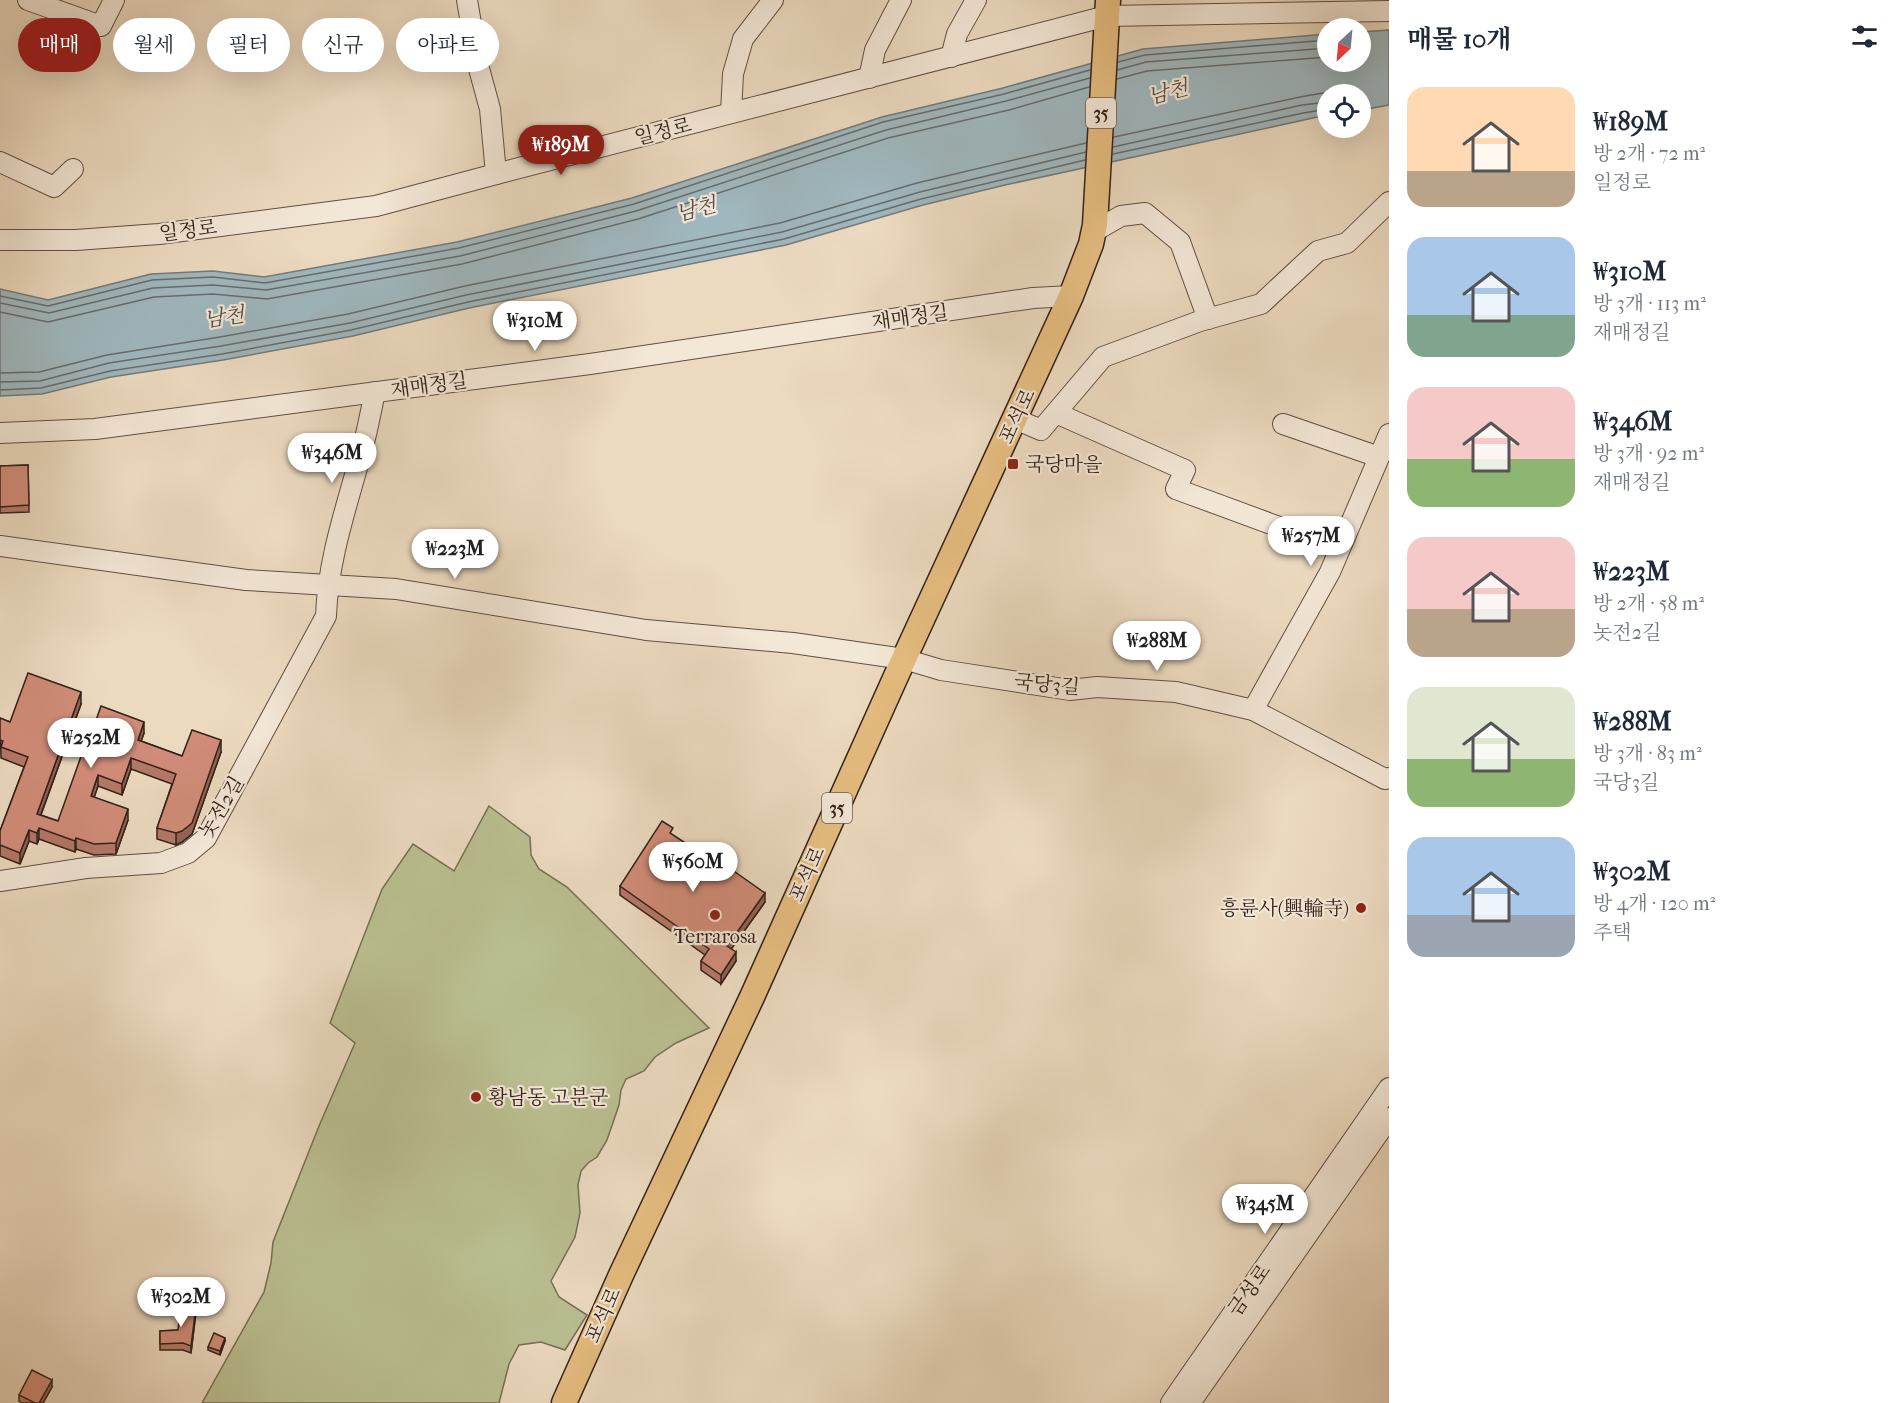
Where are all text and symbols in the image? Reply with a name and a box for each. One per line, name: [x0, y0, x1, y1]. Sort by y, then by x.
chip: 매매: [18, 18, 101, 72]
chip: 월세: [113, 18, 195, 72]
chip: 필터: [207, 18, 290, 72]
chip: 신규: [302, 18, 384, 72]
chip: 아파트: [396, 18, 499, 72]
north arrow: [1317, 18, 1371, 72]
map controls: [1317, 18, 1371, 138]
icon: filters: [1848, 20, 1881, 53]
text: 매물 10개: [1407, 24, 1511, 55]
water label: 남천: [1145, 75, 1192, 109]
button: locate: [1317, 84, 1371, 138]
road number: 35: [1086, 98, 1116, 128]
text: ₩189M: [1593, 106, 1668, 137]
icon: home: [1455, 111, 1527, 183]
street label: 일정로: [632, 113, 694, 150]
pin: ₩189M: [519, 125, 603, 176]
text: ₩189M: [532, 133, 590, 156]
text: 방 2개 · 72 m²: [1593, 142, 1705, 165]
text: 일정로: [1593, 171, 1651, 194]
water label: 남천: [673, 192, 720, 226]
street label: 일정로: [158, 216, 218, 245]
text: ₩310M: [1593, 256, 1666, 287]
icon: home: [1455, 261, 1527, 333]
text: 방 3개 · 113 m²: [1593, 292, 1706, 315]
pin: ₩310M: [493, 301, 577, 352]
street label: 재매정길: [870, 301, 950, 334]
water label: 남천: [202, 302, 247, 332]
text: ₩310M: [507, 309, 563, 332]
text: 재매정길: [1593, 321, 1670, 344]
street label: 재매정길: [389, 369, 469, 402]
street label: 포석로: [995, 385, 1040, 447]
text: ₩346M: [1593, 406, 1672, 437]
icon: home: [1455, 411, 1527, 483]
pin: ₩346M: [290, 433, 374, 484]
text: ₩346M: [302, 441, 362, 464]
text: 방 3개 · 92 m²: [1593, 442, 1704, 465]
place label: 국당마을: [1025, 453, 1102, 476]
marker: 국당마을: [1006, 457, 1020, 471]
text: 재매정길: [1593, 471, 1670, 494]
pin: ₩257M: [1269, 516, 1353, 567]
text: ₩257M: [1282, 524, 1340, 547]
pin: ₩223M: [413, 529, 497, 580]
text: ₩223M: [426, 537, 484, 560]
text: ₩223M: [1593, 556, 1670, 587]
icon: home: [1455, 561, 1527, 633]
text: 방 2개 · 58 m²: [1593, 592, 1704, 615]
pin: ₩288M: [1115, 621, 1199, 672]
text: 놋전2길: [1593, 621, 1661, 644]
text: ₩288M: [1127, 629, 1187, 652]
street label: 국당3길: [1013, 670, 1081, 699]
text: ₩288M: [1593, 706, 1672, 737]
icon: home: [1455, 711, 1527, 783]
pin: ₩252M: [49, 718, 133, 769]
text: ₩252M: [61, 726, 121, 749]
text: 방 3개 · 83 m²: [1593, 742, 1702, 765]
text: 국당3길: [1593, 771, 1659, 794]
street label: 놋전2길: [194, 772, 249, 842]
road number: 35: [822, 793, 852, 823]
pin: ₩560M: [651, 842, 735, 893]
street label: 포석로: [785, 843, 830, 905]
text: ₩560M: [663, 850, 723, 873]
text: ₩302M: [1593, 856, 1670, 887]
icon: home: [1455, 861, 1527, 933]
text: 방 4개 · 120 m²: [1593, 892, 1715, 915]
place label: 흥륜사(興輪寺): [1220, 897, 1349, 920]
marker: 흥륜사(興輪寺): [1354, 901, 1368, 915]
marker: Terrarosa: [708, 908, 722, 922]
text: 주택: [1593, 921, 1632, 944]
place label: Terrarosa: [673, 925, 757, 948]
place label: 황남동 고분군: [488, 1086, 608, 1109]
marker: 황남동 고분군: [469, 1090, 483, 1104]
pin: ₩345M: [1223, 1184, 1307, 1235]
text: ₩345M: [1236, 1192, 1294, 1215]
street label: 금성로: [1223, 1260, 1275, 1321]
pin: ₩302M: [139, 1277, 223, 1328]
street label: 포석로: [581, 1284, 626, 1346]
text: ₩302M: [151, 1285, 211, 1308]

